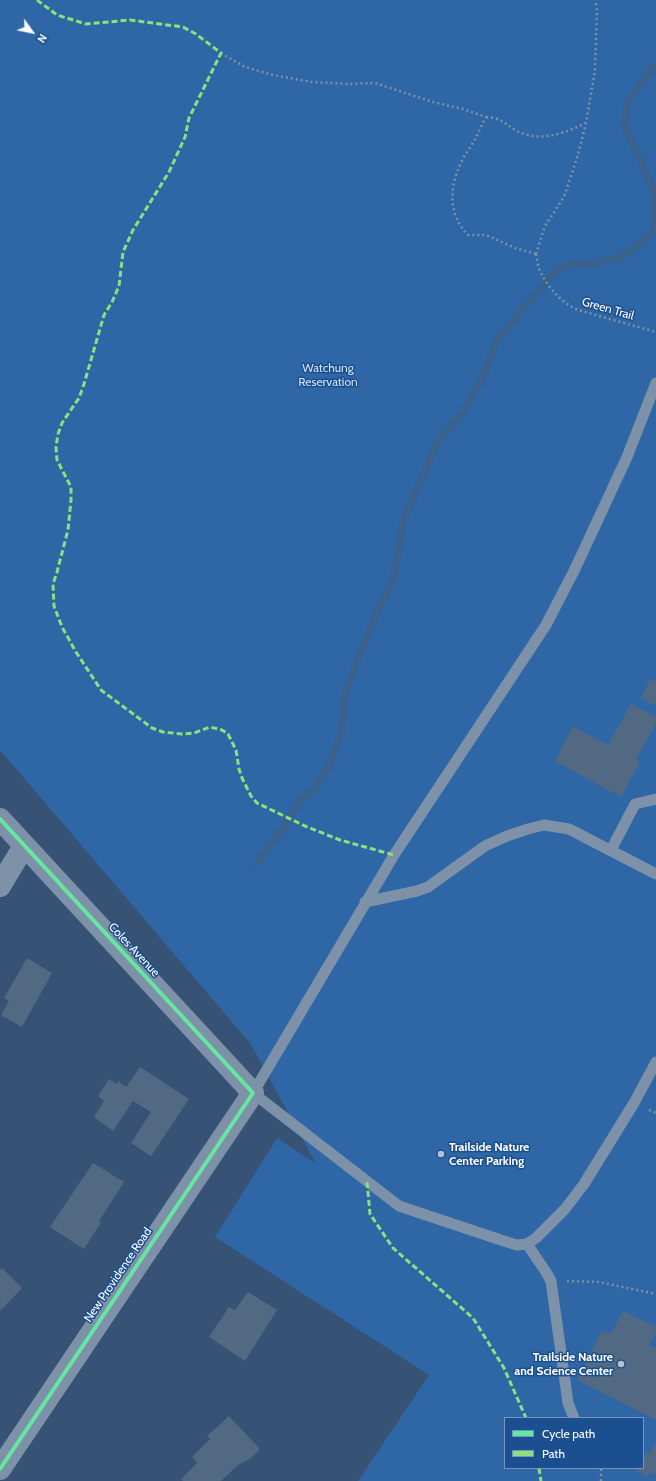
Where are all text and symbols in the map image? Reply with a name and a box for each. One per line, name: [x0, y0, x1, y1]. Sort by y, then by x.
north arrow: [12, 12, 52, 52]
text: N: [34, 31, 50, 46]
street label: Green Trail: [580, 295, 636, 323]
park label: Watchung Reservation: [298, 361, 358, 389]
street label: Coles Avenue: [105, 920, 163, 980]
place label: Trailside Nature Center Parking: [449, 1140, 529, 1168]
marker: Trailside Nature Center Parking: [436, 1149, 446, 1159]
street label: New Providence Road: [81, 1225, 155, 1325]
place label: Trailside Nature and Science Center: [514, 1350, 613, 1378]
marker: Trailside Nature and Science Center: [616, 1359, 626, 1369]
legend: [504, 1417, 644, 1469]
text: Cycle path: [542, 1426, 595, 1441]
text: Path: [542, 1446, 565, 1461]

